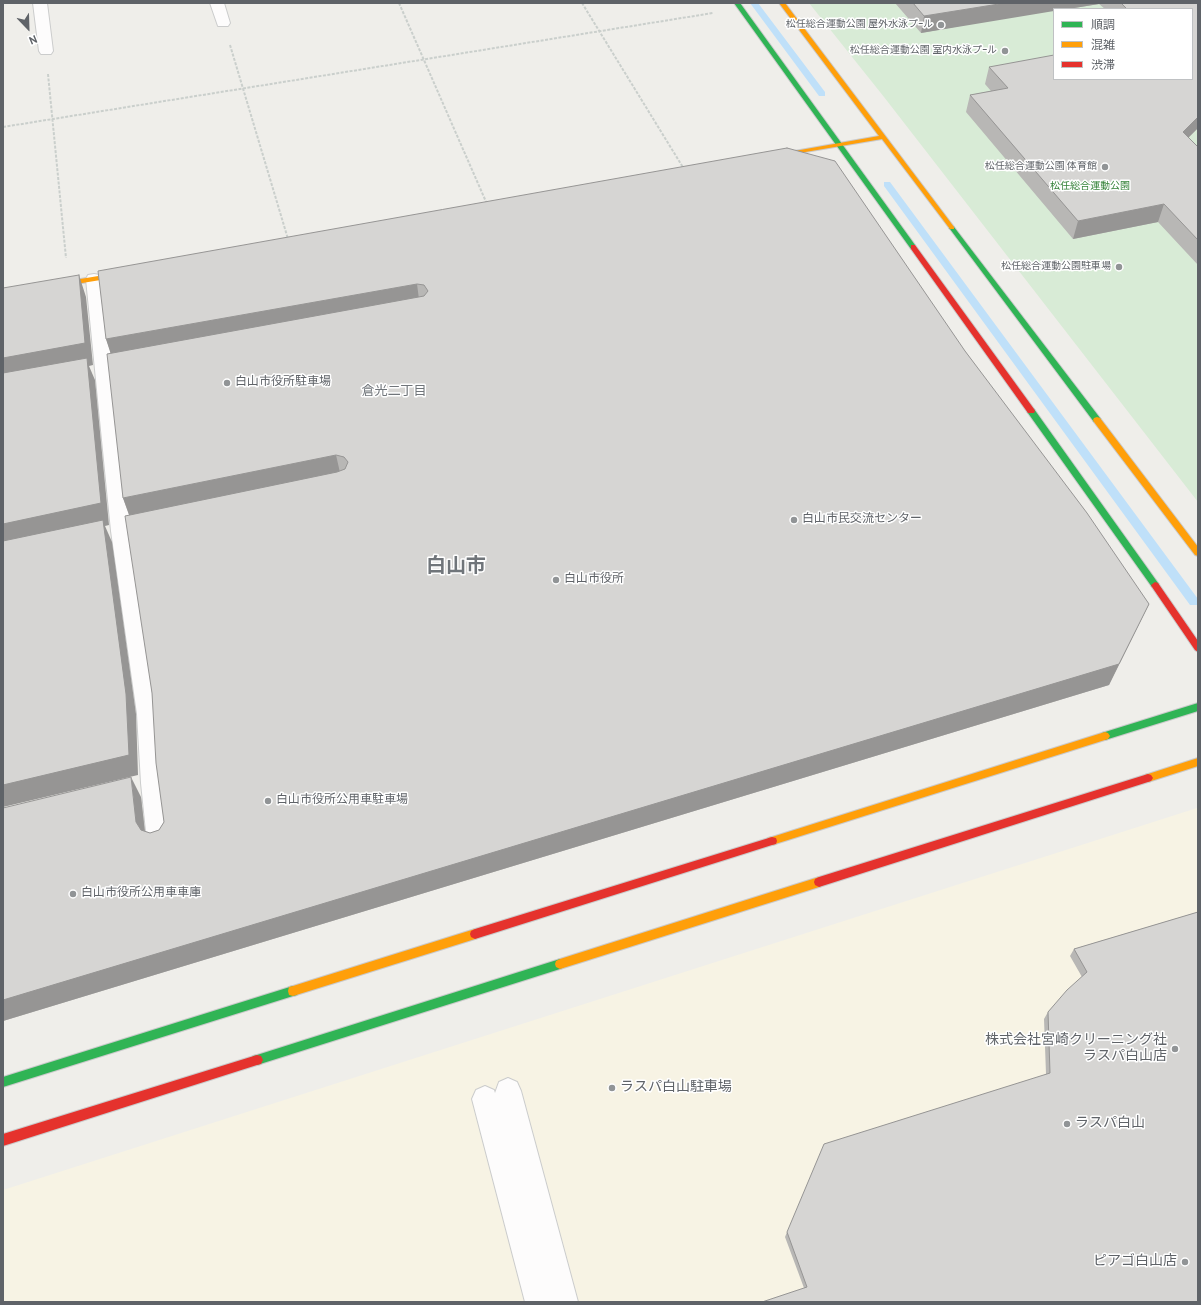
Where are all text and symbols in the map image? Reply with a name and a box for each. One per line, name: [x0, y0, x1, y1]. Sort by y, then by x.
north arrow: [8, 8, 48, 48]
legend: [1053, 8, 1193, 80]
text: 順調: [1091, 18, 1115, 34]
place label: 松任総合運動公園 屋外水泳プｰル: [786, 19, 933, 31]
marker: 松任総合運動公園 屋外水泳プｰル: [936, 20, 946, 30]
text: N: [26, 31, 39, 47]
text: 混雑: [1091, 38, 1115, 54]
place label: 松任総合運動公園 室内水泳プｰル: [850, 45, 997, 57]
marker: 松任総合運動公園 室内水泳プｰル: [1000, 46, 1010, 56]
text: 渋滞: [1091, 58, 1115, 74]
place label: 松任総合運動公園 体育館: [985, 161, 1097, 173]
marker: 松任総合運動公園 体育館: [1100, 162, 1110, 172]
park label: 松任総合運動公園: [1050, 181, 1130, 193]
place label: 松任総合運動公園駐車場: [1001, 261, 1111, 273]
marker: 松任総合運動公園駐車場: [1114, 262, 1124, 272]
place label: 白山市役所駐車場: [235, 376, 331, 390]
marker: 白山市役所駐車場: [222, 378, 232, 388]
district label: 倉光二丁目: [362, 384, 426, 400]
place label: 白山市民交流センター: [802, 513, 922, 527]
marker: 白山市民交流センター: [789, 515, 799, 525]
district label: 白山市: [426, 556, 486, 580]
place label: 白山市役所: [564, 573, 624, 587]
marker: 白山市役所: [551, 575, 561, 585]
place label: 白山市役所公用車駐車場: [276, 794, 408, 808]
marker: 白山市役所公用車駐車場: [263, 796, 273, 806]
place label: 白山市役所公用車車庫: [81, 887, 201, 901]
marker: 白山市役所公用車車庫: [68, 889, 78, 899]
place label: 株式会社宮崎クリーニング社 ラスパ白山店: [985, 1033, 1167, 1066]
marker: 株式会社宮崎クリーニング社 ラスパ白山店: [1170, 1044, 1180, 1054]
place label: ラスパ白山駐車場: [620, 1080, 732, 1096]
marker: ラスパ白山駐車場: [607, 1083, 617, 1093]
place label: ラスパ白山: [1075, 1116, 1145, 1132]
marker: ラスパ白山: [1062, 1119, 1072, 1129]
place label: ピアゴ白山店: [1093, 1254, 1177, 1270]
marker: ピアゴ白山店: [1180, 1257, 1190, 1267]

